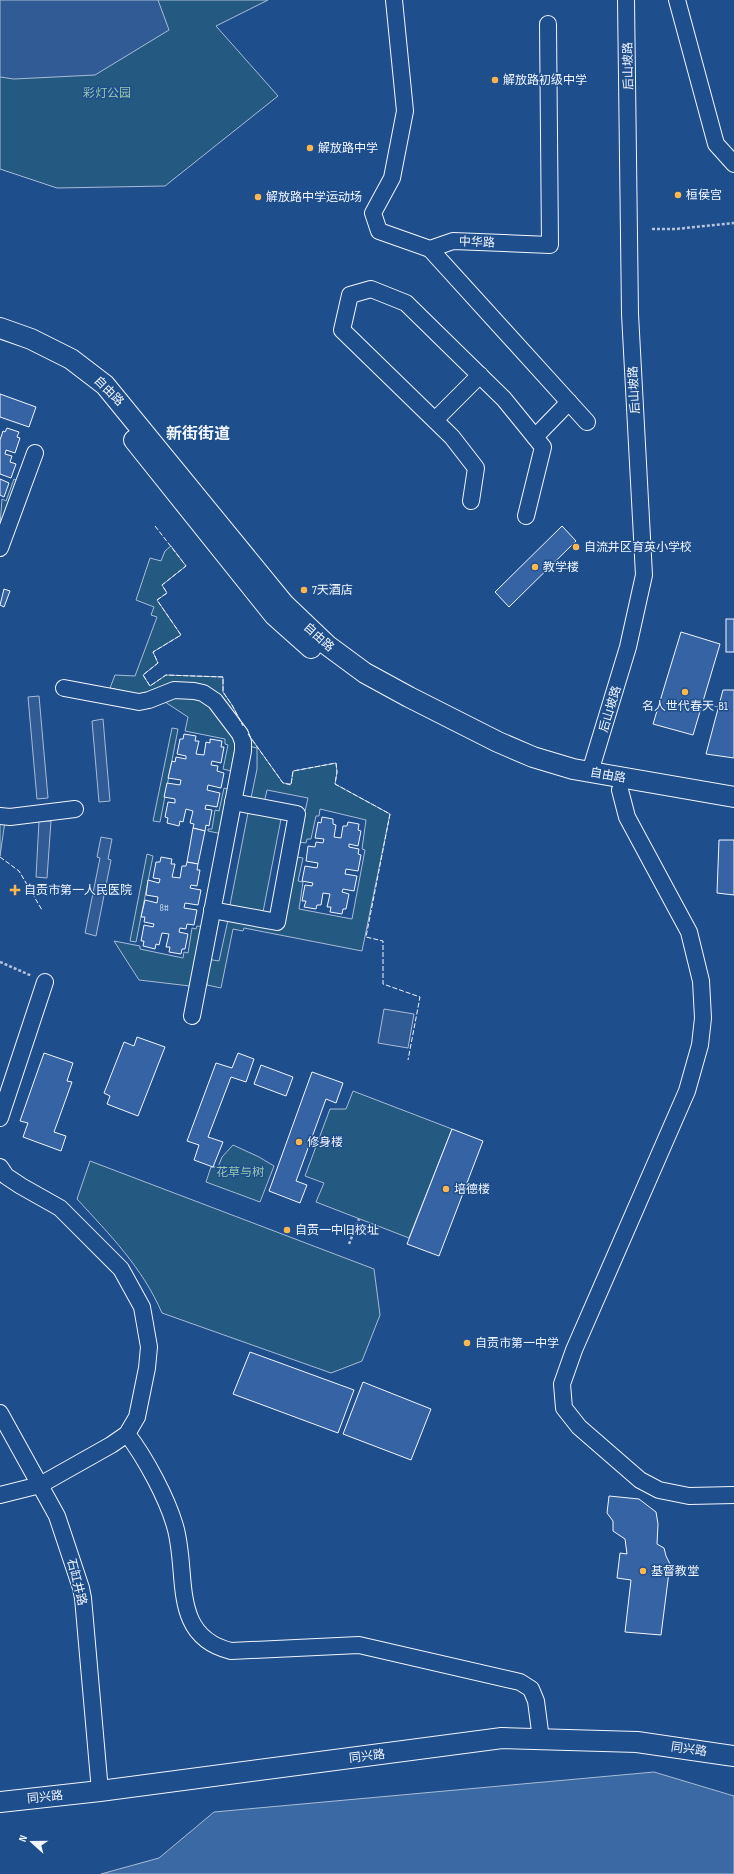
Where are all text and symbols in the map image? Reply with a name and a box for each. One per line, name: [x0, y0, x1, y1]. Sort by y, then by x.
street label: 后山坡路: [621, 42, 636, 90]
place label: 解放路初级中学: [503, 73, 587, 88]
marker: 解放路初级中学: [490, 75, 500, 85]
park label: 彩灯公园: [83, 86, 131, 101]
place label: 解放路中学: [318, 141, 378, 156]
marker: 解放路中学: [305, 143, 315, 153]
place label: 桓侯宫: [686, 188, 722, 203]
place label: 解放路中学运动场: [266, 190, 362, 205]
marker: 桓侯宫: [673, 190, 683, 200]
marker: 解放路中学运动场: [253, 192, 263, 202]
street label: 中华路: [459, 234, 495, 251]
street label: 后山坡路: [626, 366, 643, 414]
street label: 自由路: [91, 373, 127, 409]
district label: 新街街道: [166, 425, 230, 444]
place label: 自流井区育英小学校: [584, 540, 692, 555]
marker: 自流井区育英小学校: [571, 542, 581, 552]
place label: 教学楼: [543, 560, 579, 575]
marker: 教学楼: [530, 562, 540, 572]
place label: 7天酒店: [312, 583, 353, 598]
marker: 7天酒店: [299, 585, 309, 595]
street label: 自由路: [300, 620, 337, 655]
street label: 后山坡路: [596, 684, 625, 734]
marker: 名人世代春天-B1: [680, 687, 690, 697]
place label: 名人世代春天-B1: [642, 699, 729, 714]
street label: 自由路: [589, 765, 627, 786]
place label: 自贡市第一人民医院: [24, 883, 132, 898]
marker: 自贡市第一人民医院: [9, 884, 21, 896]
house number: 8#: [160, 902, 169, 914]
place label: 修身楼: [307, 1135, 343, 1150]
marker: 修身楼: [294, 1137, 304, 1147]
park label: 花草与树: [216, 1165, 264, 1180]
place label: 培德楼: [454, 1182, 490, 1197]
marker: 培德楼: [441, 1184, 451, 1194]
place label: 自贡一中旧校址: [295, 1223, 379, 1238]
marker: 自贡一中旧校址: [282, 1225, 292, 1235]
place label: 自贡市第一中学: [475, 1336, 559, 1351]
marker: 自贡市第一中学: [462, 1338, 472, 1348]
street label: 石缸井路: [63, 1557, 90, 1607]
place label: 基督教堂: [651, 1564, 699, 1579]
marker: 基督教堂: [638, 1566, 648, 1576]
street label: 同兴路: [670, 1740, 708, 1759]
street label: 同兴路: [348, 1747, 386, 1766]
street label: 同兴路: [26, 1788, 64, 1807]
north arrow: [12, 1822, 52, 1862]
text: N: [16, 1833, 30, 1844]

